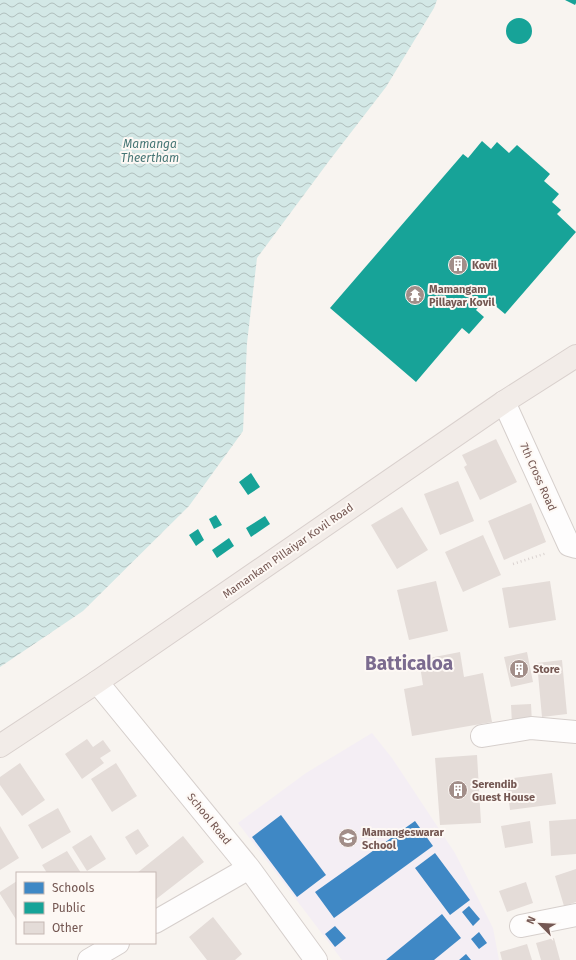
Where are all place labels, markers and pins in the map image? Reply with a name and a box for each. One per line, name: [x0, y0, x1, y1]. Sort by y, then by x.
building icon: Kovil: [447, 254, 469, 276]
place label: Kovil: [472, 259, 498, 272]
place label: Mamangam Pillayar Kovil: [429, 283, 495, 309]
temple icon: Mamangam Pillayar Kovil: [404, 284, 426, 306]
building icon: Store: [508, 658, 530, 680]
place label: Store: [533, 663, 560, 676]
place label: Serendib Guest House: [472, 778, 535, 804]
building icon: Serendib Guest House: [447, 779, 469, 801]
place label: Mamangeswarar School: [362, 826, 445, 852]
school or university icon: Mamangeswarar School: [337, 827, 359, 849]

